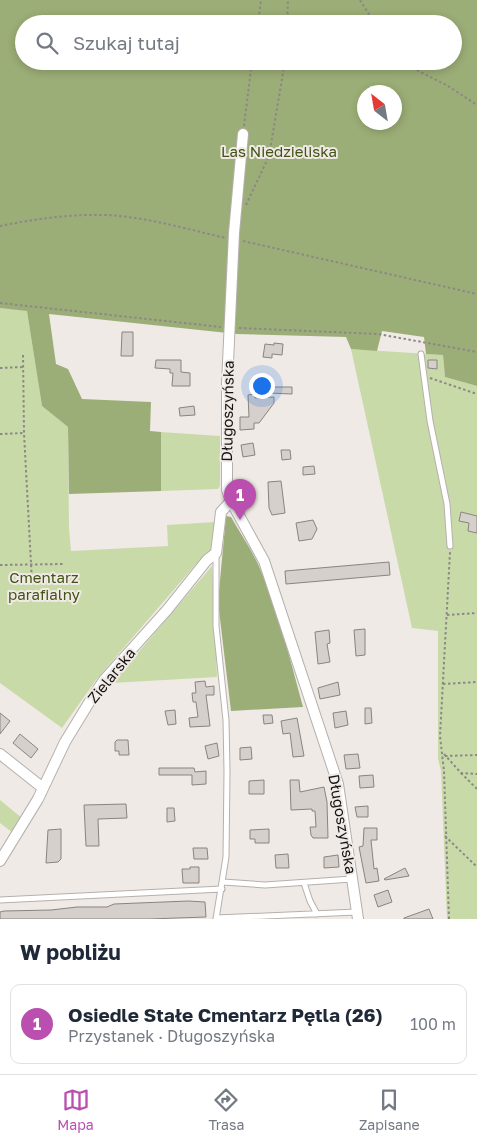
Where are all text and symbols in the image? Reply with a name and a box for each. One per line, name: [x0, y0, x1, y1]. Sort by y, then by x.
search box: [15, 15, 462, 70]
icon: search: [33, 29, 61, 57]
text: Szukaj tutaj: [73, 31, 180, 54]
north arrow: [357, 85, 402, 130]
park label: Las Niedzieliska: [221, 142, 337, 160]
street label: Długoszyńska: [217, 360, 237, 462]
your location: [249, 373, 275, 399]
pin: 1: [224, 479, 256, 520]
park label: Cmentarz parafialny: [8, 568, 81, 603]
street label: Zielarska: [83, 644, 139, 706]
street label: Długoszyńska: [325, 773, 361, 875]
text: W pobliżu: [20, 939, 121, 965]
text: Osiedle Stałe Cmentarz Pętla (26): [68, 1003, 383, 1026]
text: 1: [33, 1014, 41, 1034]
text: 100 m: [410, 1014, 456, 1034]
text: Przystanek · Długoszyńska: [68, 1026, 275, 1046]
tab: Mapa: [57, 1086, 94, 1133]
tab: Trasa: [208, 1086, 244, 1133]
tab: Zapisane: [359, 1086, 420, 1133]

